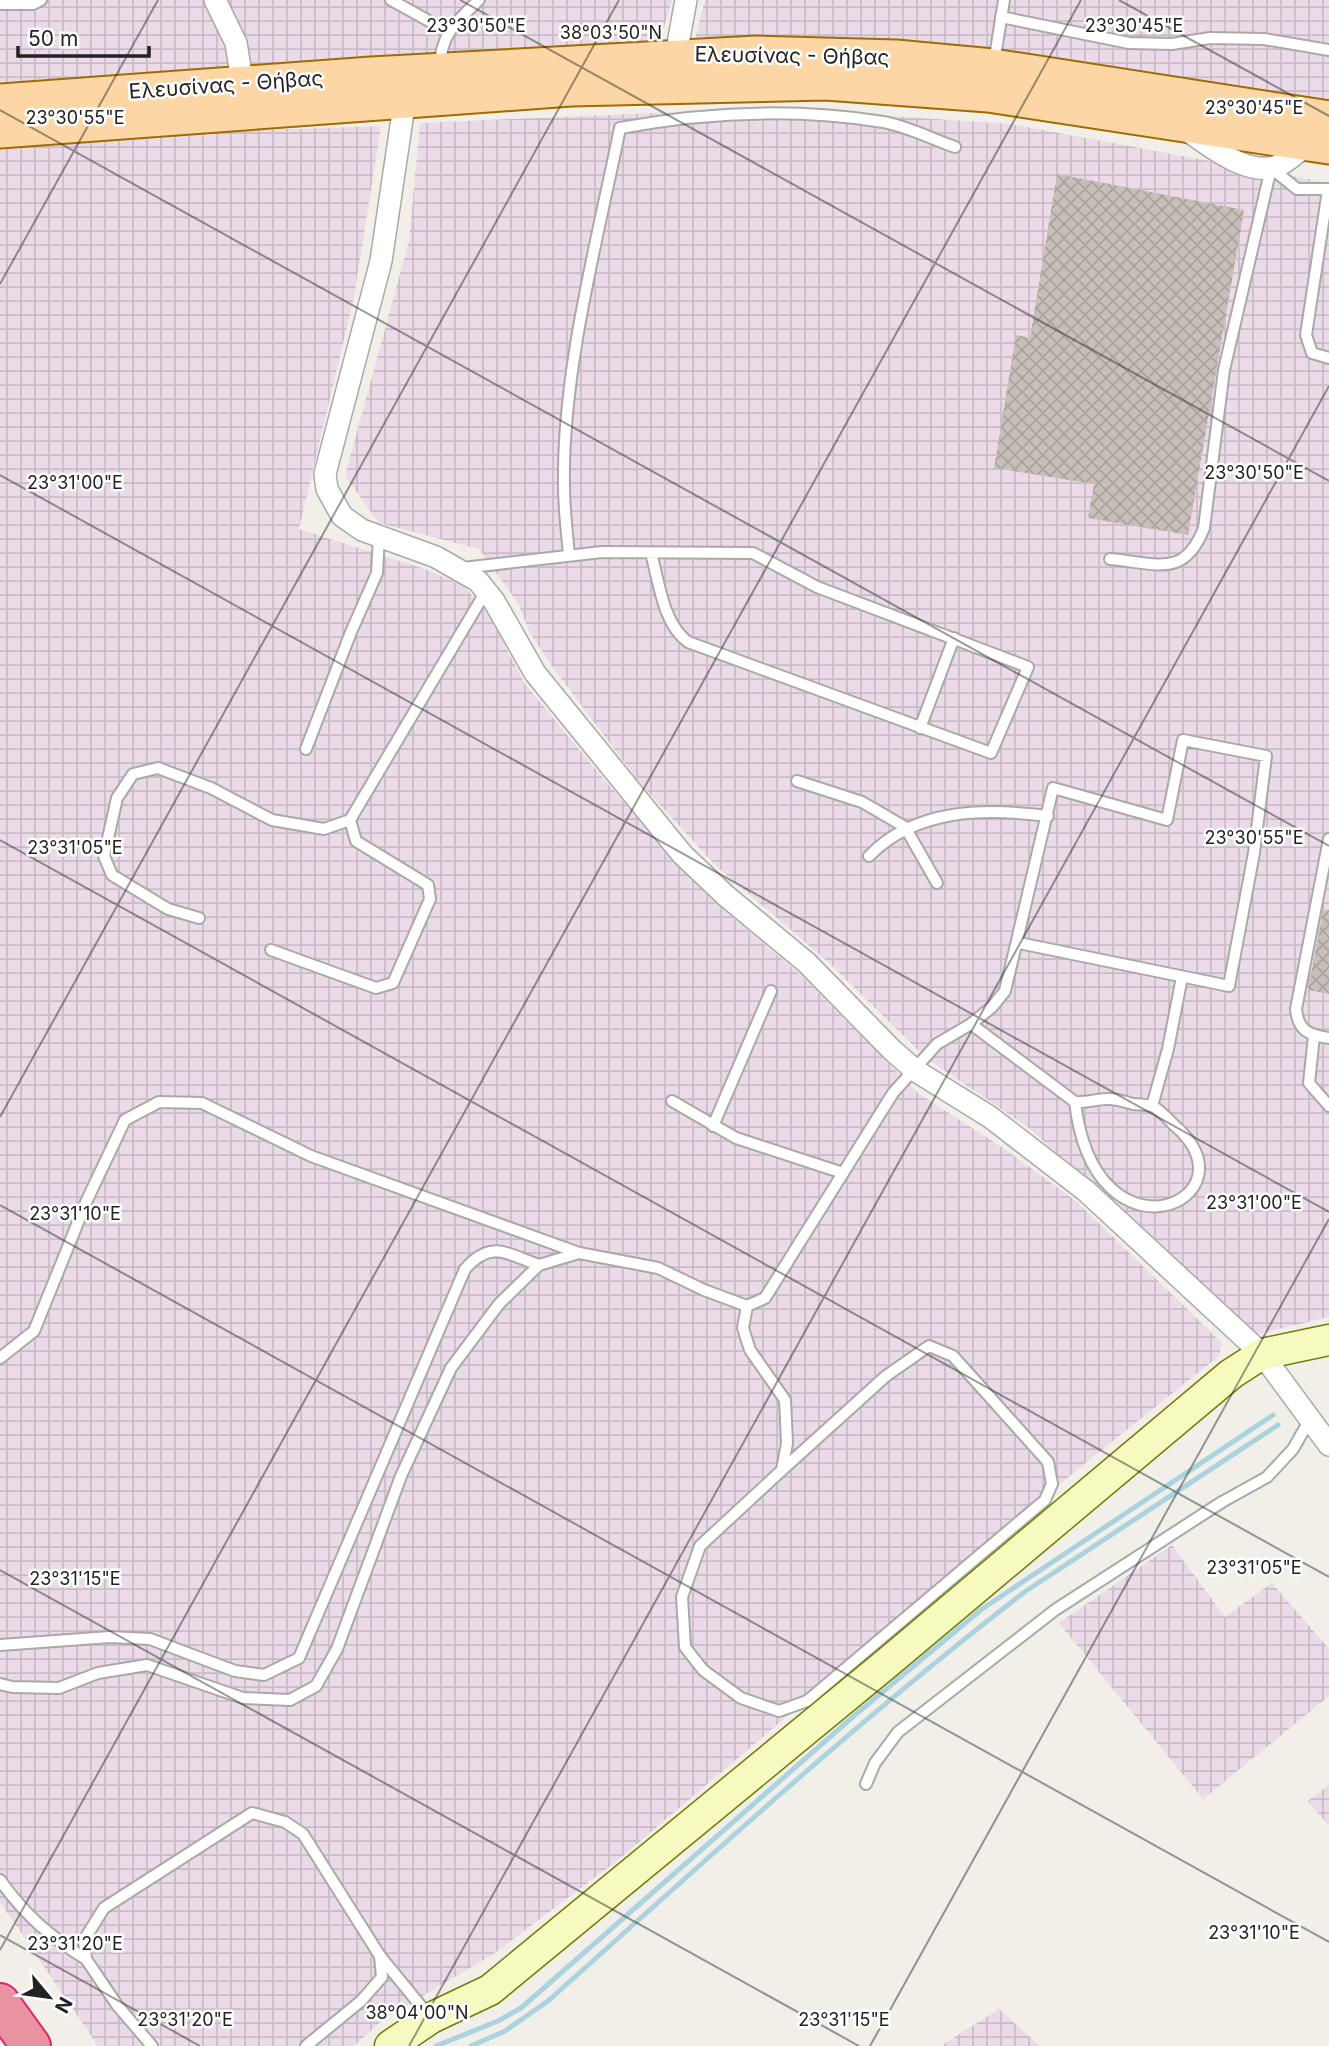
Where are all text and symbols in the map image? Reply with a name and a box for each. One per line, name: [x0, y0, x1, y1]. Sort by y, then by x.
scale bar: [18, 14, 149, 58]
text: 23°30'50"E: [426, 15, 526, 36]
text: 23°30'45"E: [1085, 15, 1183, 36]
text: 38°03'50"N: [560, 22, 662, 43]
text: 50 m: [28, 26, 78, 51]
street label: Ελευσίνας - Θήβας: [694, 41, 890, 70]
street label: Ελευσίνας - Θήβας: [128, 65, 324, 104]
text: 23°30'45"E: [1205, 97, 1303, 118]
text: 23°30'55"E: [26, 107, 125, 128]
text: 23°30'50"E: [1204, 462, 1304, 483]
text: 23°31'00"E: [27, 472, 123, 493]
text: 23°30'55"E: [1205, 827, 1304, 848]
text: 23°31'05"E: [27, 837, 123, 858]
text: 23°31'00"E: [1206, 1192, 1302, 1213]
text: 23°31'10"E: [29, 1203, 121, 1224]
text: 23°31'05"E: [1206, 1557, 1302, 1578]
text: 23°31'15"E: [29, 1568, 121, 1589]
text: 23°31'10"E: [1208, 1922, 1300, 1943]
text: 23°31'20"E: [27, 1933, 123, 1954]
north arrow: [14, 1962, 84, 2032]
text: N: [50, 1993, 77, 2017]
text: 38°04'00"N: [365, 2002, 469, 2023]
text: 23°31'20"E: [137, 2009, 233, 2030]
text: 23°31'15"E: [798, 2009, 890, 2030]

